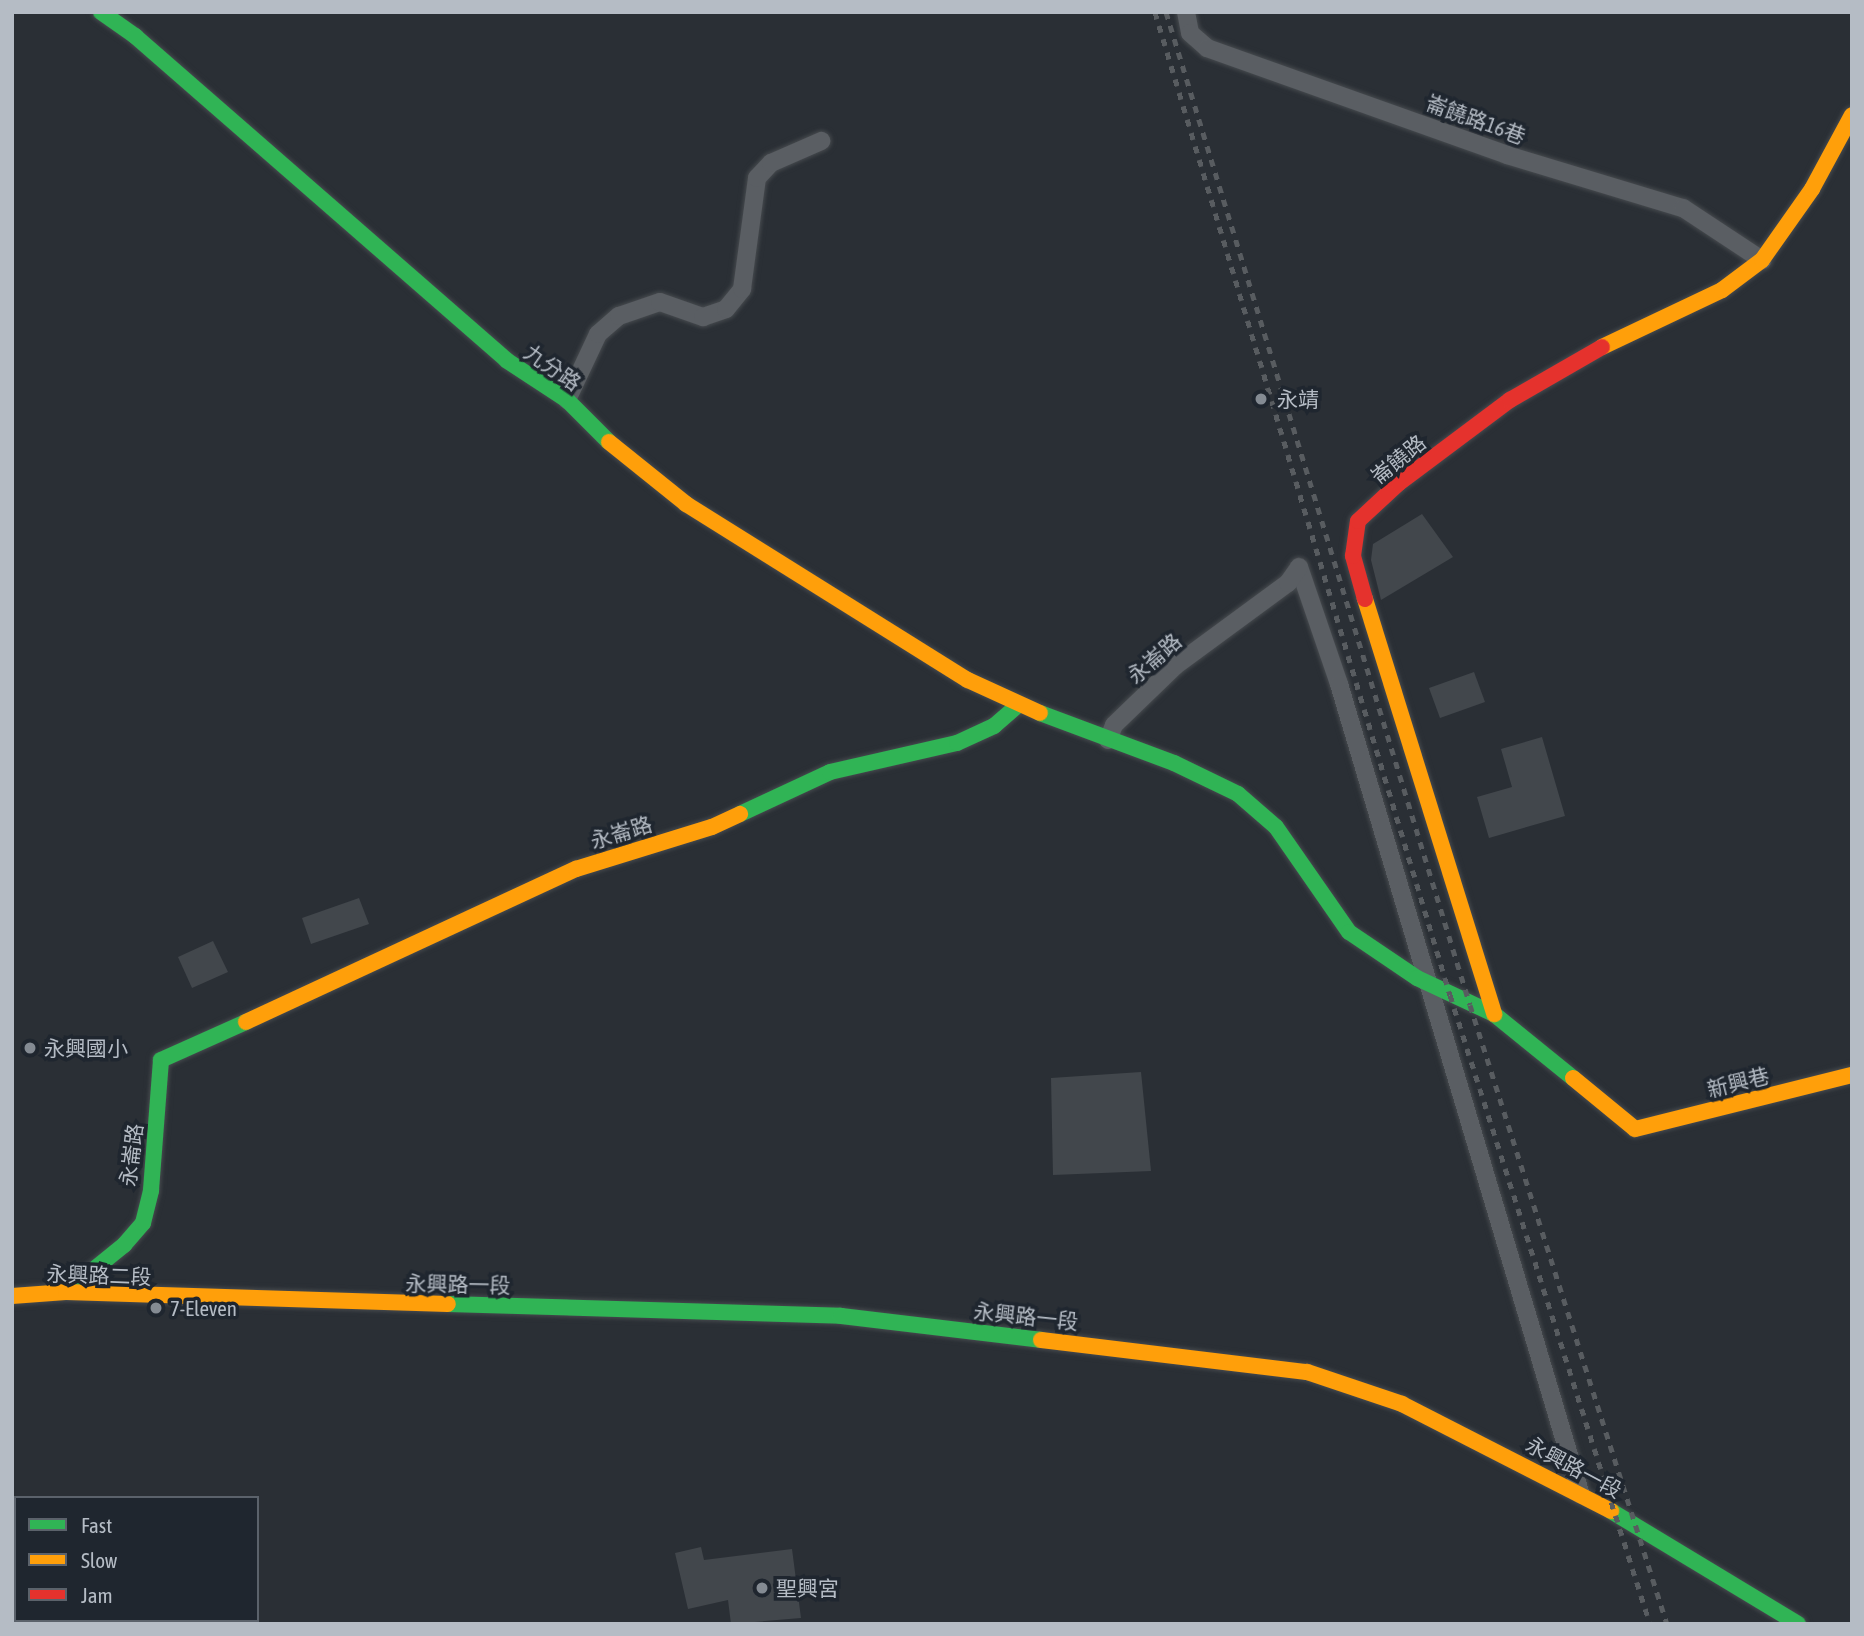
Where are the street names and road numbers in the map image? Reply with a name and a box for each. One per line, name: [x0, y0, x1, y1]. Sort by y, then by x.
street label: 崙饒路16巷: [1423, 89, 1529, 149]
street label: 九分路: [520, 339, 586, 395]
street label: 崙饒路: [1366, 429, 1430, 489]
street label: 永崙路: [1122, 628, 1186, 688]
street label: 永崙路: [587, 811, 655, 853]
street label: 新興巷: [1704, 1062, 1772, 1102]
street label: 永崙路: [115, 1122, 147, 1188]
street label: 永興路二段: [46, 1261, 152, 1289]
street label: 永興路一段: [405, 1270, 511, 1298]
street label: 永興路一段: [972, 1298, 1080, 1334]
street label: 永興路一段: [1522, 1431, 1626, 1503]

